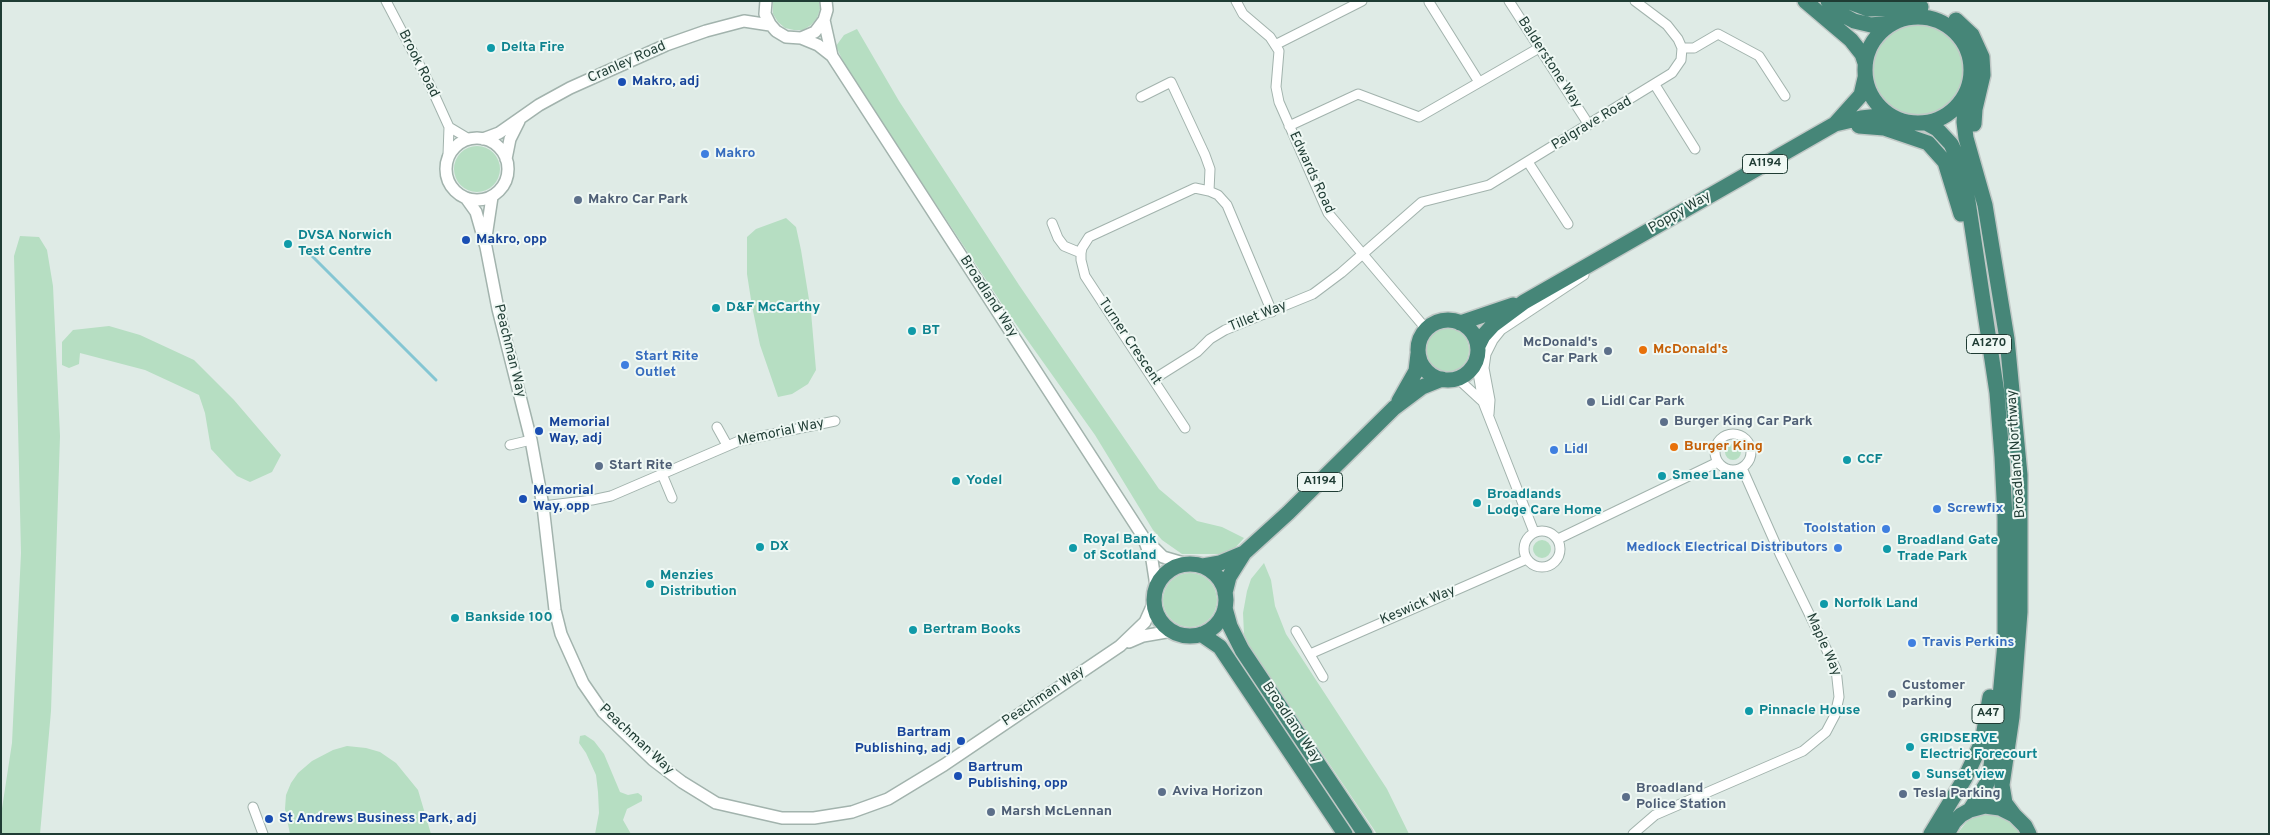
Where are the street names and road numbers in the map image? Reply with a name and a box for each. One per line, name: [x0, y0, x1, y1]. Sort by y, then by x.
street label: Balderstone Way: [1513, 14, 1585, 112]
street label: Brook Road: [394, 28, 442, 100]
street label: Cranley Road: [585, 38, 669, 88]
street label: Palgrave Road: [1549, 94, 1635, 154]
street label: Edwards Road: [1285, 129, 1337, 217]
road number: A1194: [1742, 154, 1788, 173]
street label: Poppy Way: [1646, 188, 1714, 238]
street label: Broadland Way: [955, 253, 1021, 341]
street label: Turner Crescent: [1094, 295, 1164, 389]
street label: Tillet Way: [1226, 298, 1290, 336]
street label: Peachman Way: [489, 303, 529, 399]
road number: A1270: [1966, 334, 2012, 354]
street label: Broadland Northway: [2004, 389, 2030, 519]
street label: Memorial Way: [736, 416, 826, 450]
road number: A1194: [1298, 472, 1342, 492]
street label: Keswick Way: [1378, 583, 1458, 629]
street label: Maple Way: [1802, 611, 1844, 679]
street label: Peachman Way: [1000, 663, 1088, 731]
street label: Broadland Way: [1258, 679, 1324, 767]
street label: Peachman Way: [595, 701, 677, 779]
road number: A47: [1972, 704, 2004, 724]

